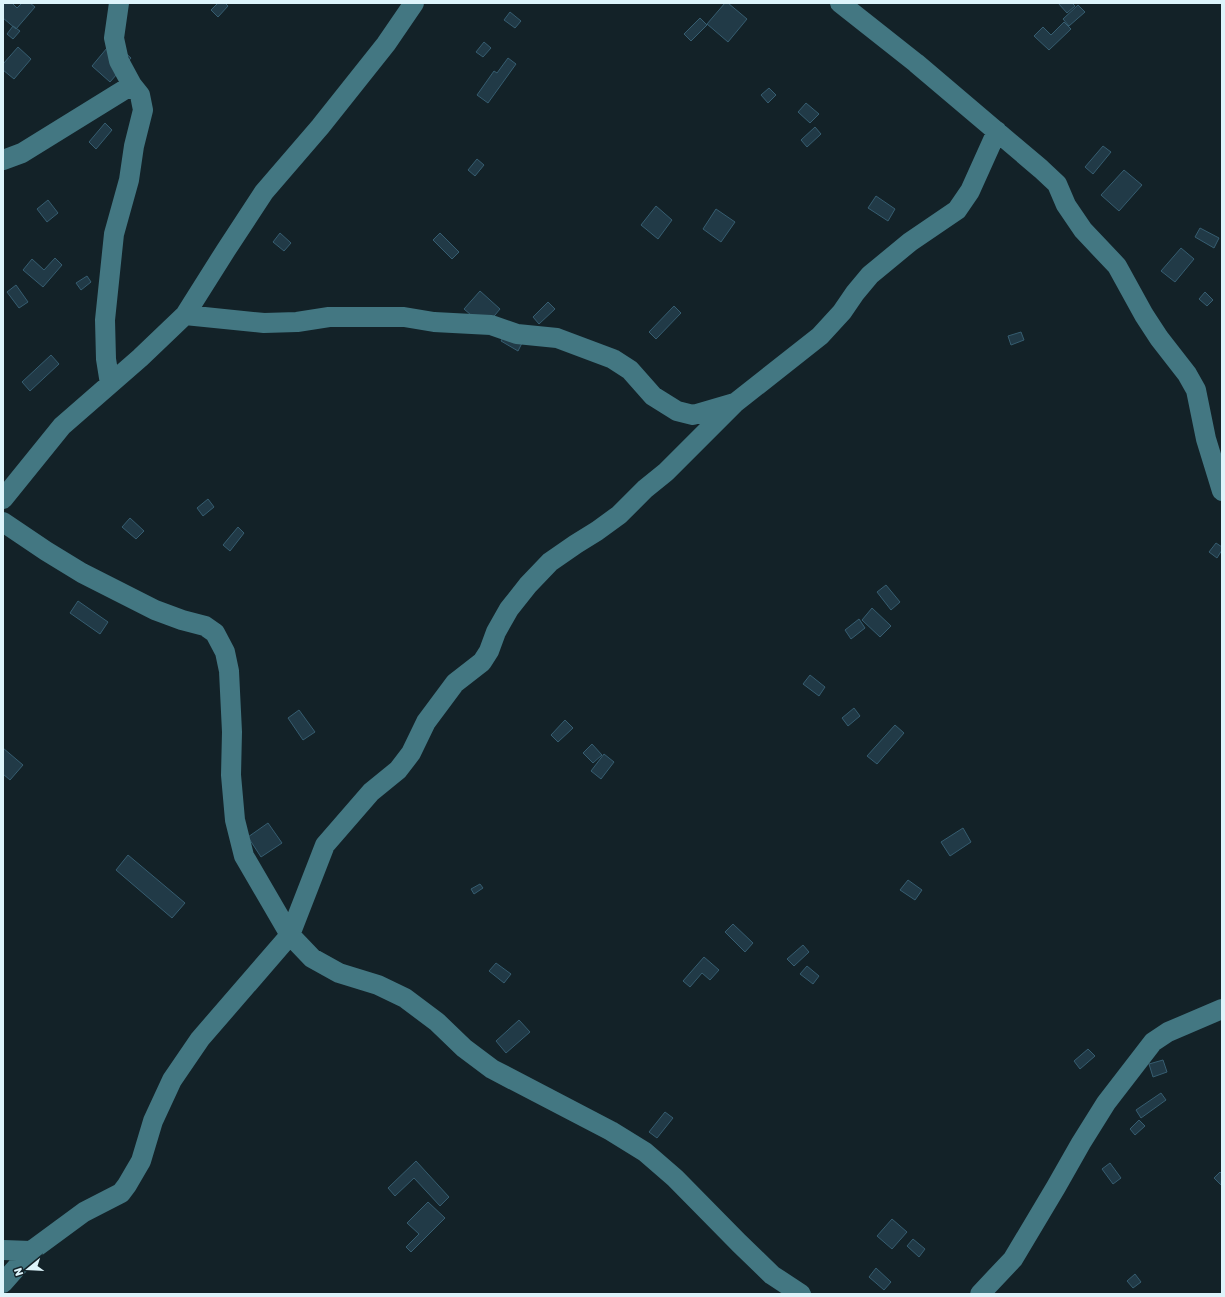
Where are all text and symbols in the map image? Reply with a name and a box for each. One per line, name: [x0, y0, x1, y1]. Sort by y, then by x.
north arrow: [8, 1249, 48, 1289]
text: N: [12, 1266, 26, 1278]

